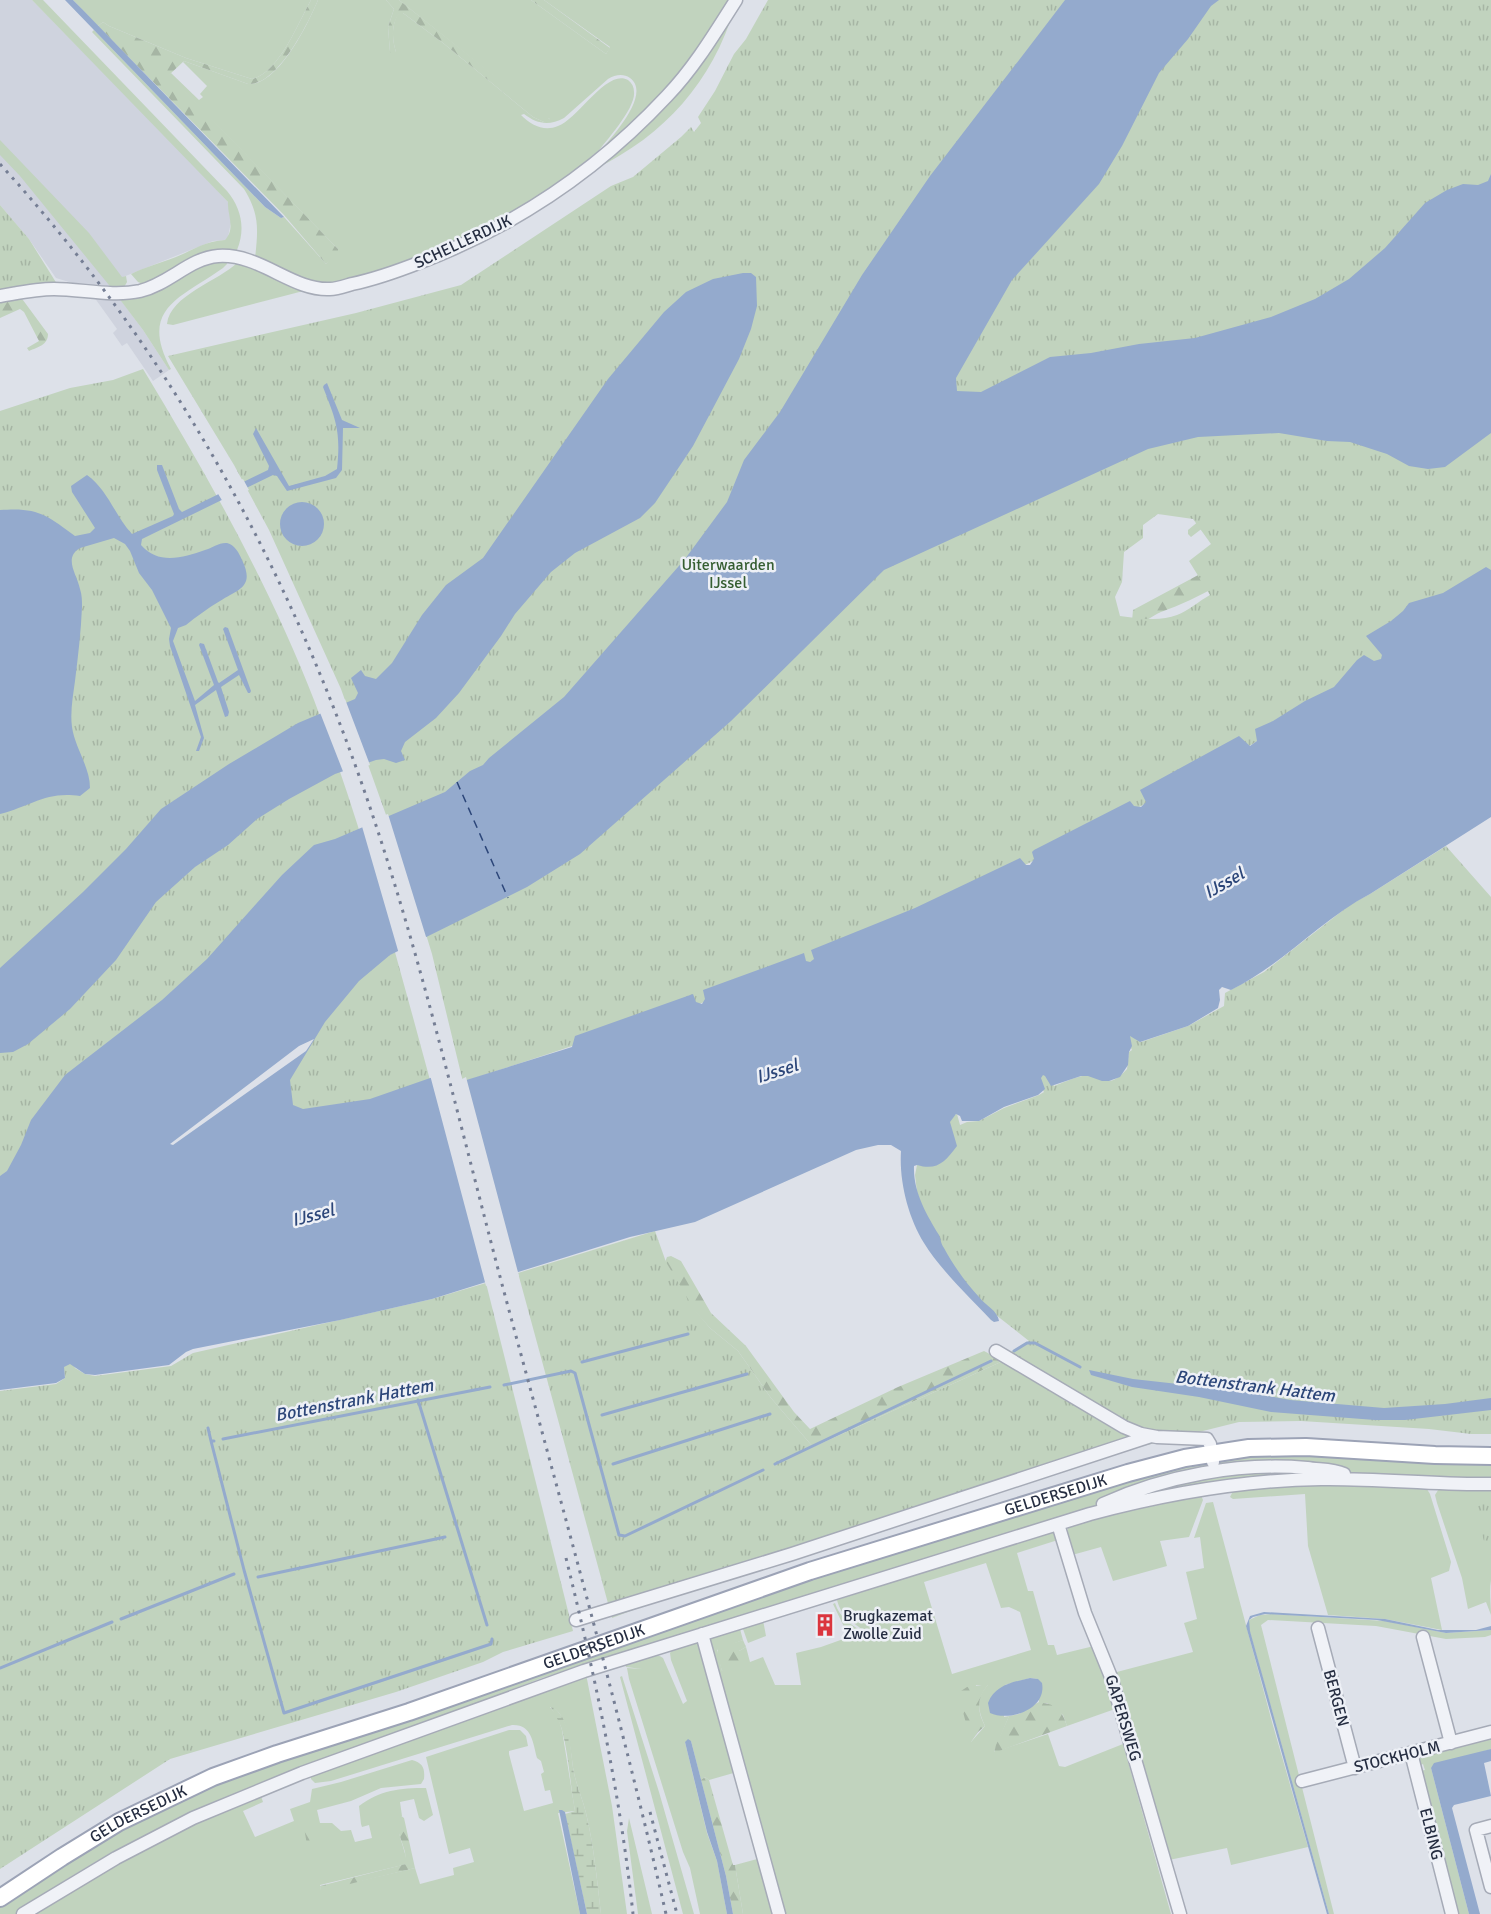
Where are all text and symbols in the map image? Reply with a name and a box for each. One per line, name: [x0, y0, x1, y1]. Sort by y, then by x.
street label: SCHELLERDIJK: [411, 211, 515, 273]
park label: Uiterwaarden IJssel: [681, 555, 775, 593]
water label: IJssel: [1200, 862, 1250, 903]
water label: IJssel: [753, 1053, 802, 1088]
water label: IJssel: [289, 1198, 338, 1231]
water label: Bottenstrank Hattem: [1174, 1365, 1337, 1407]
water label: Bottenstrank Hattem: [273, 1374, 436, 1426]
street label: GELDERSEDIJK: [1002, 1470, 1110, 1521]
place label: Brugkazemat Zwolle Zuid: [843, 1606, 933, 1644]
building icon: Brugkazemat Zwolle Zuid: [812, 1612, 838, 1638]
street label: GELDERSEDIJK: [540, 1620, 648, 1674]
street label: BERGEN: [1319, 1667, 1353, 1729]
street label: GAPERSWEG: [1100, 1672, 1146, 1764]
street label: STOCKHOLM: [1352, 1737, 1442, 1777]
street label: GELDERSEDIJK: [86, 1781, 190, 1847]
street label: ELBING: [1415, 1806, 1447, 1862]

